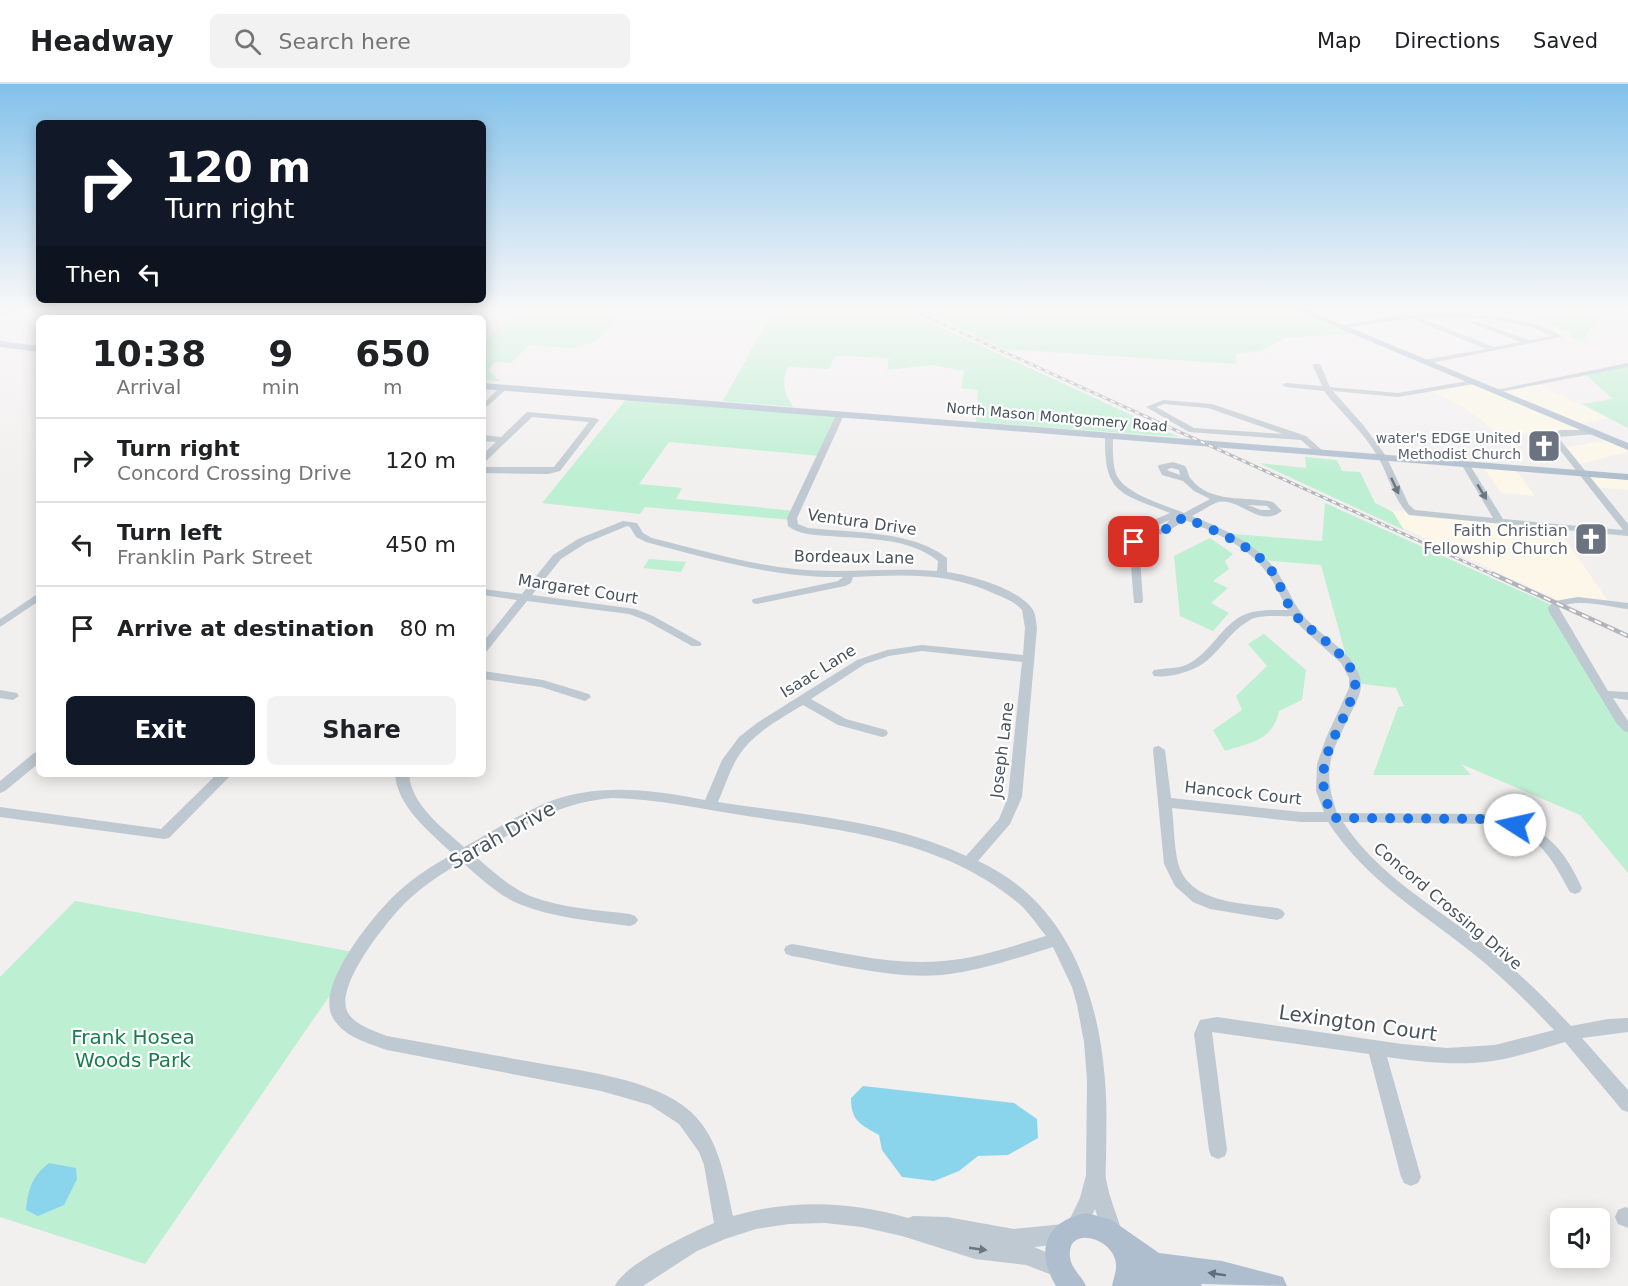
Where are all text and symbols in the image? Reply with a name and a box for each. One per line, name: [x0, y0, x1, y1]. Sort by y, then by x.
search box: [210, 14, 630, 68]
text: Headway: [30, 25, 174, 58]
icon: search: [231, 25, 264, 58]
text: Search here: [279, 29, 411, 54]
text: Map: [1317, 29, 1361, 53]
text: Directions: [1394, 29, 1500, 53]
text: Saved: [1533, 29, 1598, 53]
text: 120 m: [165, 143, 311, 192]
icon: right: [66, 144, 144, 222]
text: Turn right: [165, 193, 294, 224]
icon: left: [133, 258, 166, 291]
text: Then: [66, 262, 121, 287]
text: 10:38: [92, 333, 206, 374]
text: 9: [268, 333, 293, 374]
text: 650: [355, 333, 430, 374]
text: Arrival: [116, 375, 181, 399]
text: min: [262, 375, 300, 399]
text: m: [383, 375, 403, 399]
street label: North Mason Montgomery Road: [946, 399, 1168, 435]
church icon: water's EDGE United Methodist Church: [1526, 428, 1562, 464]
place label: water's EDGE United Methodist Church: [1376, 430, 1521, 462]
text: Turn right: [117, 436, 240, 461]
icon: right: [66, 444, 99, 477]
text: 120 m: [386, 448, 456, 473]
text: Concord Crossing Drive: [117, 461, 351, 485]
one-way arrow: [1391, 477, 1400, 494]
one-way arrow: [1476, 484, 1487, 500]
street label: Ventura Drive: [806, 505, 918, 539]
pin: [1108, 516, 1159, 567]
text: Turn left: [117, 520, 222, 545]
place label: Faith Christian Fellowship Church: [1423, 521, 1568, 558]
church icon: Faith Christian Fellowship Church: [1573, 521, 1609, 557]
icon: arrive: [1117, 525, 1150, 558]
icon: left: [66, 528, 99, 561]
text: 450 m: [386, 532, 456, 557]
text: Franklin Park Street: [117, 545, 312, 569]
street label: Bordeaux Lane: [794, 546, 914, 568]
street label: Margaret Court: [517, 570, 639, 608]
icon: arrive: [66, 612, 99, 645]
text: Arrive at destination: [117, 616, 374, 641]
text: 80 m: [400, 616, 456, 641]
street label: Isaac Lane: [777, 640, 859, 702]
button: Exit: [66, 696, 255, 765]
button: Share: [267, 696, 456, 765]
street label: Joseph Lane: [987, 701, 1017, 800]
street label: Hancock Court: [1183, 777, 1303, 809]
position arrow: [1483, 793, 1547, 857]
street label: Sarah Drive: [445, 796, 559, 874]
street label: Concord Crossing Drive: [1370, 838, 1526, 974]
street label: Lexington Court: [1277, 1000, 1439, 1046]
park label: Frank Hosea Woods Park: [71, 1025, 195, 1072]
map controls: [1550, 1208, 1610, 1268]
button: sound: [1550, 1208, 1610, 1268]
one-way arrow: [968, 1244, 987, 1253]
one-way arrow: [1207, 1269, 1226, 1278]

